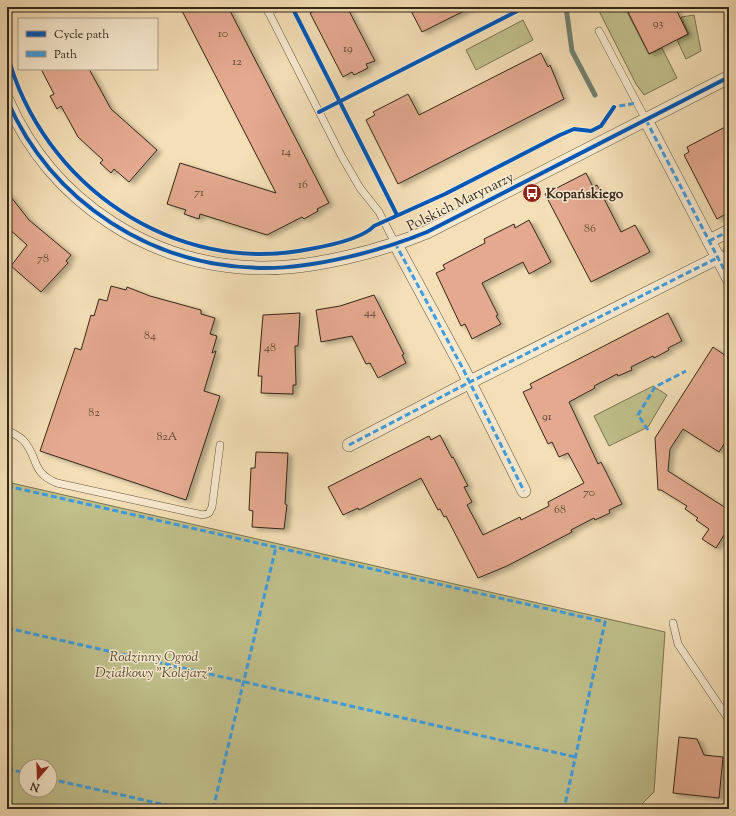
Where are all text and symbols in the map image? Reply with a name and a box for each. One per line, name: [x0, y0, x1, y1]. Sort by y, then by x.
house number: 93: [653, 15, 663, 33]
legend: [18, 18, 158, 70]
house number: 10: [218, 25, 228, 43]
text: Cycle path: [54, 26, 109, 44]
house number: 19: [343, 40, 353, 58]
text: Path: [54, 46, 77, 64]
house number: 12: [232, 53, 242, 71]
house number: 14: [281, 143, 291, 161]
street label: Polskich Marynarzy: [404, 168, 518, 237]
house number: 16: [298, 176, 308, 194]
bus stop icon: Kopańskiego: [521, 182, 543, 204]
house number: 71: [194, 184, 204, 202]
place label: Kopańskiego: [546, 185, 624, 205]
house number: 86: [584, 220, 596, 238]
house number: 78: [37, 250, 49, 268]
house number: 44: [364, 304, 376, 322]
house number: 84: [144, 327, 156, 345]
house number: 48: [264, 339, 276, 357]
house number: 82: [88, 404, 100, 422]
house number: 91: [542, 408, 552, 426]
house number: 82A: [156, 428, 178, 446]
house number: 70: [583, 484, 595, 502]
house number: 68: [554, 501, 566, 519]
park label: Rodzinny Ogród Działkowy "Kolejarz": [95, 648, 213, 684]
north arrow: [18, 758, 58, 798]
text: N: [28, 777, 43, 796]

